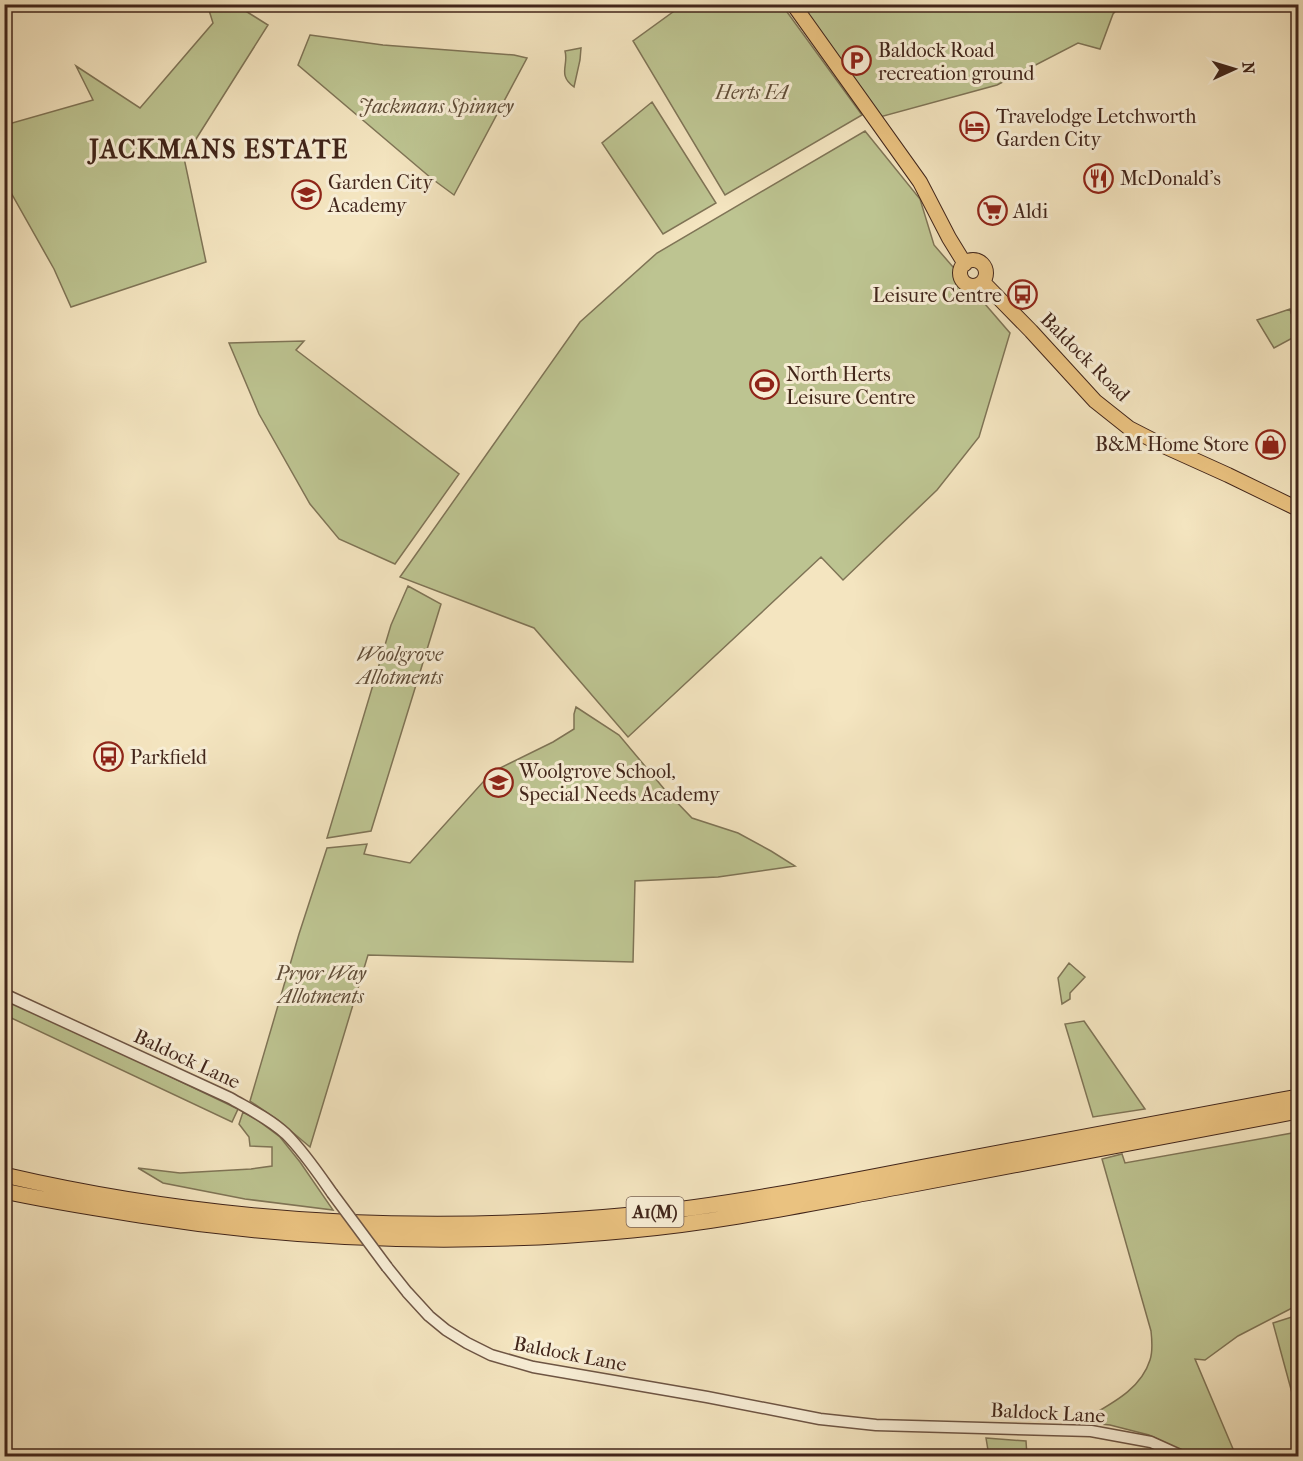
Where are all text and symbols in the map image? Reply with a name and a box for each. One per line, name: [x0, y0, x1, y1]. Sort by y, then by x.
place label: Baldock Road recreation ground: [878, 39, 1035, 85]
north arrow: [1204, 39, 1264, 99]
parking icon: Baldock Road recreation ground: [841, 45, 873, 77]
text: N: [1239, 61, 1258, 76]
park label: Herts FA: [715, 81, 789, 104]
park label: Jackmans Spinney: [358, 95, 514, 118]
place label: Travelodge Letchworth Garden City: [996, 105, 1197, 151]
hotel icon: Travelodge Letchworth Garden City: [959, 111, 991, 143]
district label: JACKMANS ESTATE: [86, 134, 349, 165]
restaurant icon: McDonald's: [1083, 162, 1115, 194]
place label: McDonald's: [1120, 167, 1221, 190]
place label: Garden City Academy: [327, 171, 435, 217]
school or university icon: Garden City Academy: [291, 178, 323, 210]
supermarket icon: Aldi: [976, 195, 1008, 227]
place label: Aldi: [1012, 200, 1048, 223]
bus stop icon: Leisure Centre: [1007, 279, 1039, 311]
place label: Leisure Centre: [873, 284, 1002, 307]
street label: Baldock Road: [1036, 308, 1135, 407]
place label: North Herts Leisure Centre: [786, 363, 916, 409]
sports icon: North Herts Leisure Centre: [749, 369, 781, 401]
shop icon: B&M Home Store: [1254, 428, 1286, 460]
place label: B&M Home Store: [1095, 433, 1249, 456]
park label: Woolgrove Allotments: [354, 643, 444, 689]
bus stop icon: Parkfield: [93, 741, 125, 773]
place label: Parkfield: [130, 746, 208, 769]
place label: Woolgrove School, Special Needs Academy: [518, 760, 721, 806]
school or university icon: Woolgrove School, Special Needs Academy: [482, 766, 514, 798]
park label: Pryor Way Allotments: [275, 962, 367, 1008]
street label: Baldock Lane: [130, 1024, 244, 1094]
road number: A1(M): [626, 1197, 684, 1227]
street label: Baldock Lane: [511, 1332, 629, 1376]
street label: Baldock Lane: [990, 1399, 1106, 1427]

